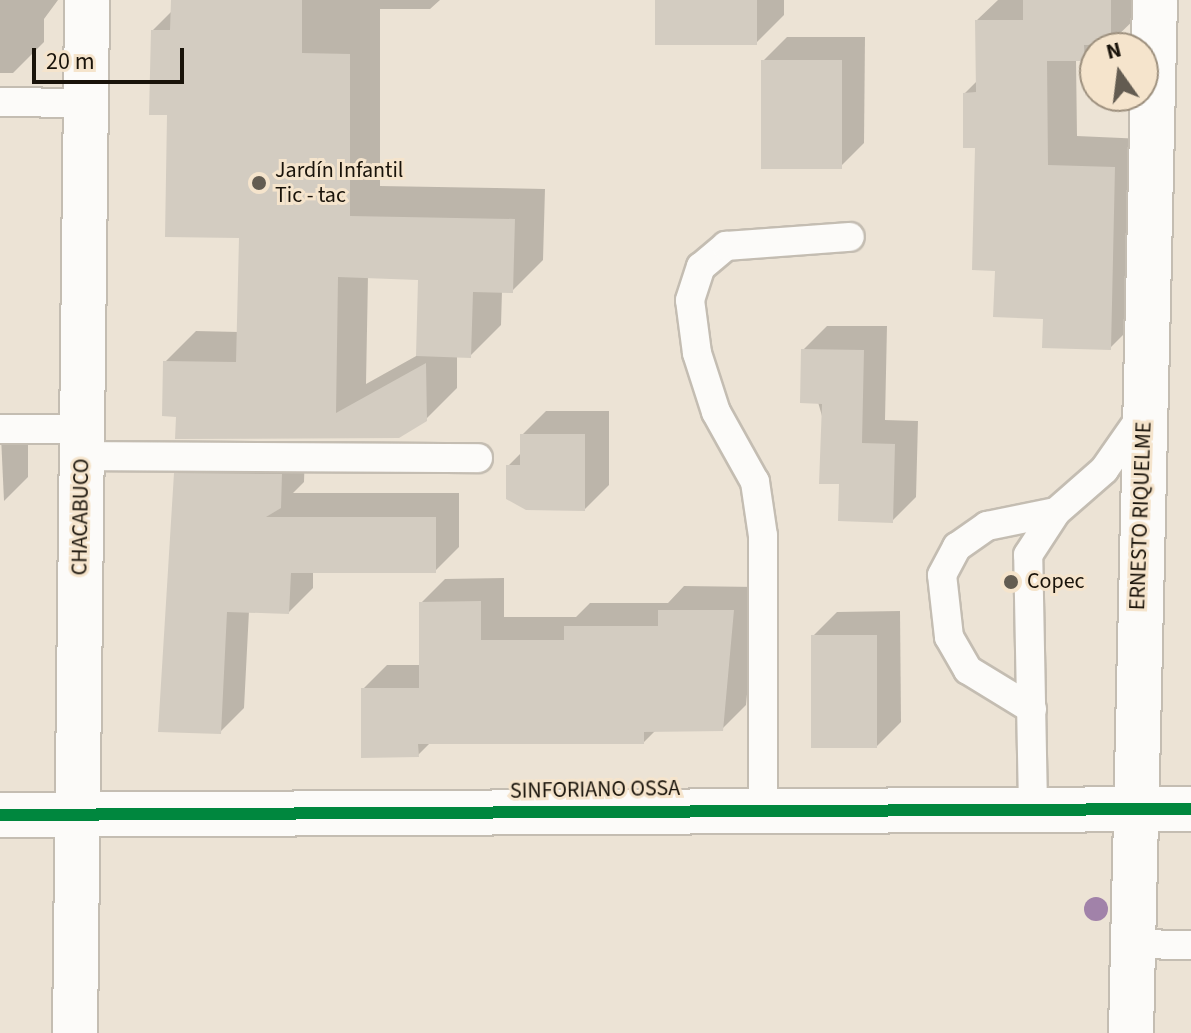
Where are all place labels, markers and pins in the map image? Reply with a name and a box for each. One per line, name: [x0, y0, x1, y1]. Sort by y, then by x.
place label: Jardín Infantil Tic - tac: [275, 157, 403, 208]
marker: Jardín Infantil Tic - tac: [250, 174, 268, 192]
place label: Copec: [1027, 569, 1085, 595]
marker: Copec: [1002, 573, 1020, 591]

